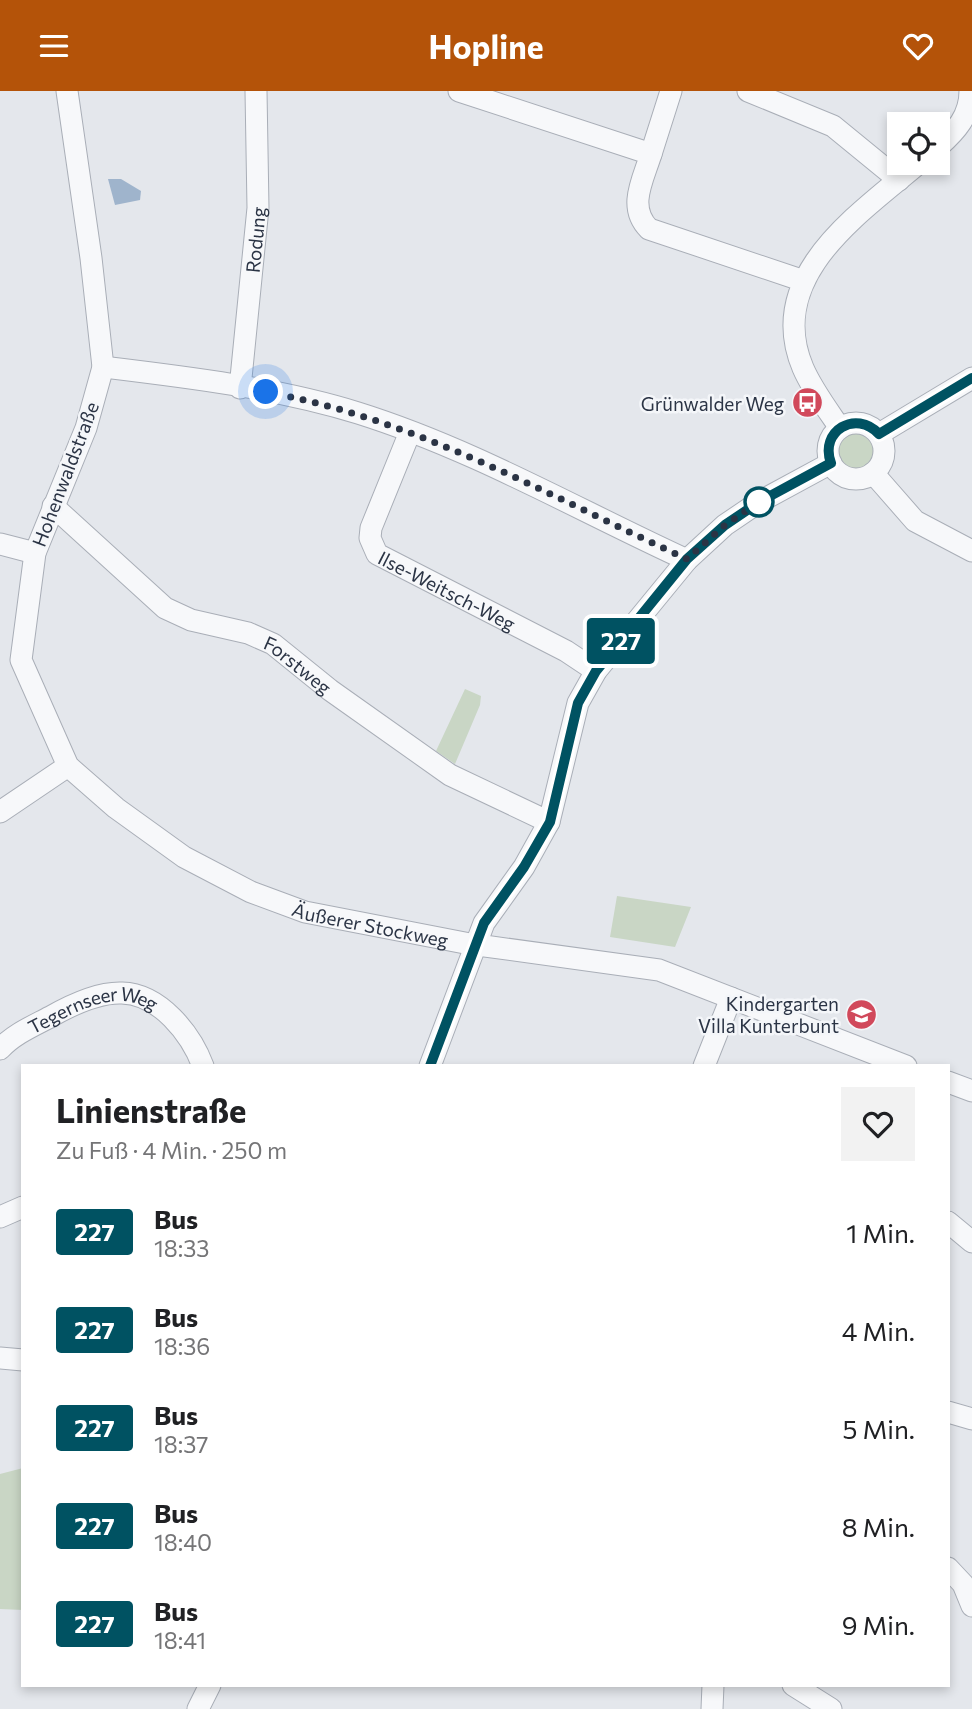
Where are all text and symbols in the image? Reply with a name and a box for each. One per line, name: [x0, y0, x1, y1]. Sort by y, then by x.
text: Hopline: [428, 26, 544, 66]
icon: menu: [35, 27, 73, 65]
icon: heart: [899, 27, 937, 65]
map controls: [887, 112, 950, 175]
button: locate: [887, 112, 950, 175]
street label: Rodung: [240, 206, 270, 274]
your location: [248, 374, 283, 409]
bus stop icon: Grünwalder Weg: [790, 386, 824, 420]
place label: Grünwalder Weg: [641, 392, 784, 415]
street label: Hohenwaldstraße: [27, 398, 103, 550]
unlabelled marker: [744, 487, 774, 517]
street label: Ilse-Weitsch-Weg: [375, 545, 520, 635]
line badge: 227: [581, 618, 661, 664]
text: 227: [601, 626, 641, 655]
street label: Forstweg: [261, 630, 337, 698]
street label: Äußerer Stockweg: [289, 897, 450, 951]
street label: Tegernseer Weg: [24, 981, 163, 1038]
place label: Kindergarten Villa Kunterbunt: [698, 992, 839, 1037]
school or university icon: Kindergarten Villa Kunterbunt: [845, 997, 879, 1031]
button: heart: [841, 1087, 915, 1161]
text: Linienstraße: [56, 1089, 247, 1130]
text: Zu Fuß · 4 Min. · 250 m: [56, 1136, 287, 1164]
text: Bus: [154, 1203, 198, 1234]
text: 227: [74, 1217, 115, 1246]
text: 1 Min.: [846, 1217, 915, 1248]
text: 18:33: [154, 1234, 209, 1262]
text: Bus: [154, 1301, 198, 1332]
text: 227: [74, 1315, 115, 1344]
text: 4 Min.: [842, 1315, 915, 1346]
text: 18:36: [154, 1332, 210, 1360]
text: Bus: [154, 1399, 198, 1430]
text: 227: [74, 1413, 115, 1442]
text: 5 Min.: [842, 1413, 915, 1444]
text: 18:37: [154, 1430, 208, 1458]
text: Bus: [154, 1497, 198, 1528]
text: 227: [74, 1511, 115, 1540]
text: 8 Min.: [842, 1511, 915, 1542]
text: 18:40: [154, 1528, 212, 1556]
text: Bus: [154, 1595, 198, 1626]
text: 227: [74, 1609, 115, 1638]
text: 9 Min.: [842, 1609, 915, 1640]
text: 18:41: [154, 1626, 206, 1654]

